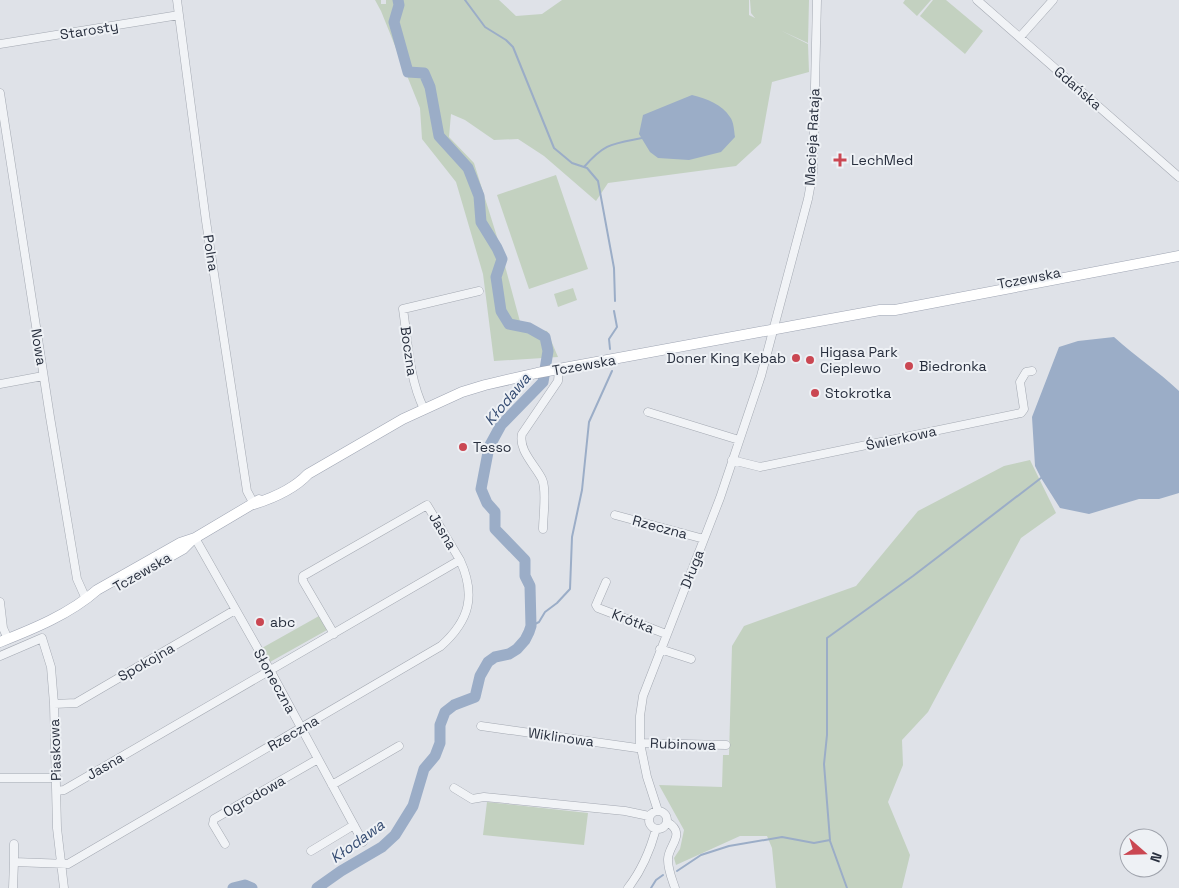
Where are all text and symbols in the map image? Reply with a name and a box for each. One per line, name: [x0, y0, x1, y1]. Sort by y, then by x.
street label: Starosty: [58, 17, 120, 43]
street label: Gdańska: [1050, 62, 1106, 114]
street label: Macieja Rataja: [800, 88, 824, 186]
place label: LechMed: [851, 151, 913, 169]
marker: LechMed: [833, 153, 847, 167]
street label: Polna: [199, 233, 223, 273]
street label: Tczewska: [996, 263, 1062, 293]
street label: Boczna: [397, 325, 421, 377]
street label: Nowa: [27, 327, 51, 367]
place label: Higasa Park Cieplewo: [820, 343, 898, 377]
place label: Doner King Kebab: [667, 349, 786, 367]
street label: Tczewska: [551, 351, 617, 379]
marker: Doner King Kebab: [790, 352, 802, 364]
marker: Higasa Park Cieplewo: [804, 354, 816, 366]
place label: Biedronka: [919, 357, 987, 375]
marker: Biedronka: [903, 360, 915, 372]
water label: Kłodawa: [480, 369, 535, 429]
place label: Stokrotka: [825, 384, 891, 402]
marker: Stokrotka: [809, 387, 821, 399]
street label: Świerkowa: [864, 422, 938, 454]
place label: Tesso: [473, 438, 512, 456]
marker: Tesso: [457, 441, 469, 453]
street label: Jasna: [425, 509, 461, 553]
street label: Rzeczna: [631, 511, 689, 543]
street label: Długa: [676, 547, 708, 591]
street label: Tczewska: [110, 548, 174, 596]
street label: Krótka: [609, 605, 657, 637]
place label: abc: [270, 613, 295, 631]
marker: abc: [254, 616, 266, 628]
street label: Spokojna: [115, 639, 177, 685]
street label: Słoneczna: [250, 645, 300, 717]
street label: Rzeczna: [264, 711, 322, 755]
street label: Piaskowa: [45, 719, 65, 781]
street label: Wiklinowa: [527, 723, 595, 751]
street label: Rubinowa: [650, 734, 716, 754]
street label: Jasna: [83, 748, 127, 784]
street label: Ogrodowa: [220, 771, 288, 821]
water label: Kłodawa: [326, 815, 388, 867]
north arrow: [1119, 828, 1169, 878]
text: N: [1146, 850, 1166, 865]

